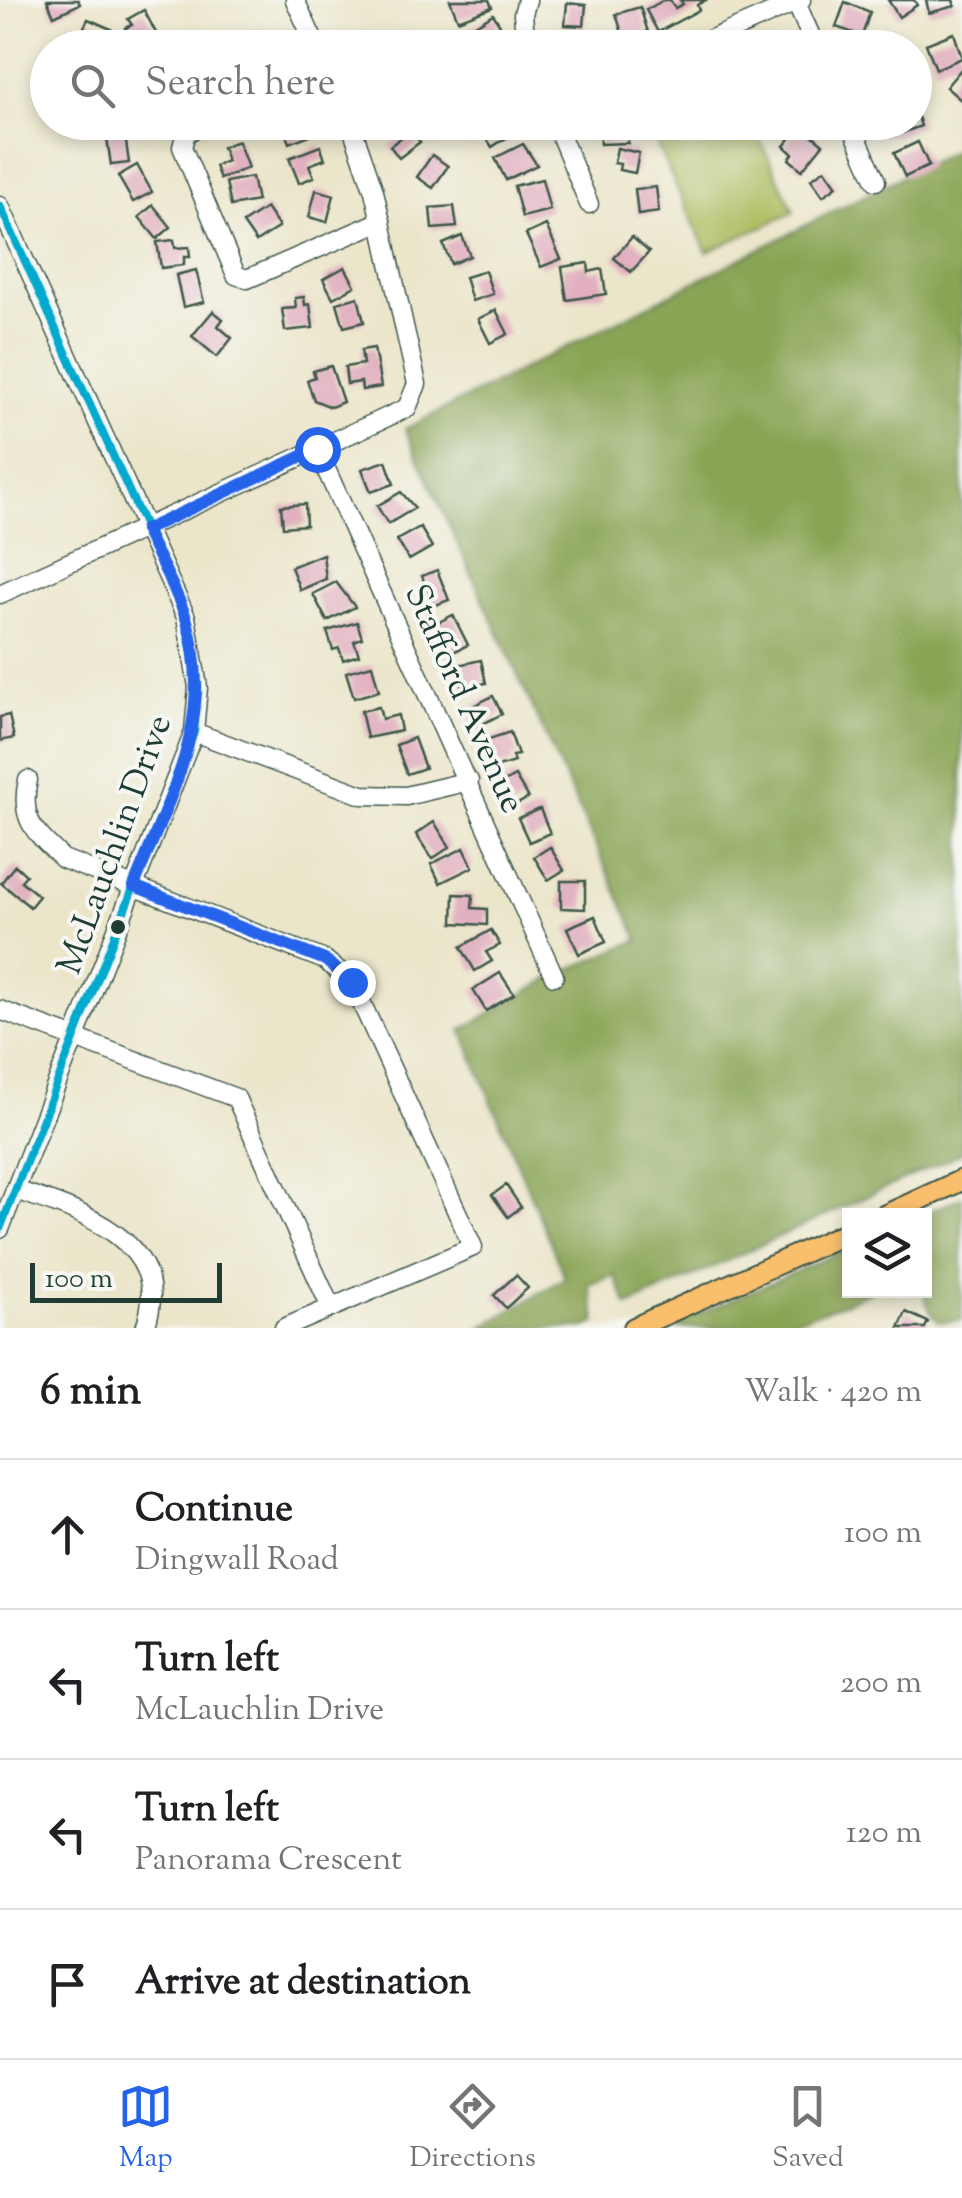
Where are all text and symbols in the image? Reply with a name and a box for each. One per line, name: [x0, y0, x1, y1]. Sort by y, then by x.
search box: [30, 30, 932, 140]
icon: search: [65, 58, 120, 113]
text: Search here: [145, 58, 336, 112]
route start: [295, 427, 341, 473]
street label: Stafford Avenue: [389, 577, 536, 822]
street label: McLauchlin Drive: [46, 708, 187, 982]
unlabelled marker: [108, 917, 128, 937]
route end: [330, 960, 376, 1006]
map controls: [842, 1208, 932, 1298]
button: layers: [842, 1208, 932, 1298]
scale bar: [30, 1258, 222, 1302]
text: 100 m: [45, 1260, 113, 1300]
text: 6 min: [40, 1363, 141, 1423]
text: Walk · 420 m: [744, 1370, 922, 1416]
text: Continue: [135, 1484, 293, 1538]
icon: ahead: [40, 1507, 95, 1562]
text: 100 m: [844, 1511, 922, 1557]
text: Dingwall Road: [135, 1538, 339, 1584]
text: Turn left: [135, 1634, 279, 1688]
icon: left: [40, 1657, 95, 1712]
text: 200 m: [840, 1661, 922, 1707]
text: McLauchlin Drive: [135, 1688, 384, 1734]
text: Turn left: [135, 1784, 279, 1838]
icon: left: [40, 1807, 95, 1862]
text: 120 m: [846, 1811, 922, 1857]
text: Panorama Crescent: [135, 1838, 402, 1884]
icon: arrive: [40, 1957, 95, 2012]
text: Arrive at destination: [135, 1957, 471, 2011]
tab: Map: [118, 2079, 173, 2179]
tab: Directions: [409, 2079, 536, 2179]
tab: Saved: [772, 2079, 844, 2179]

